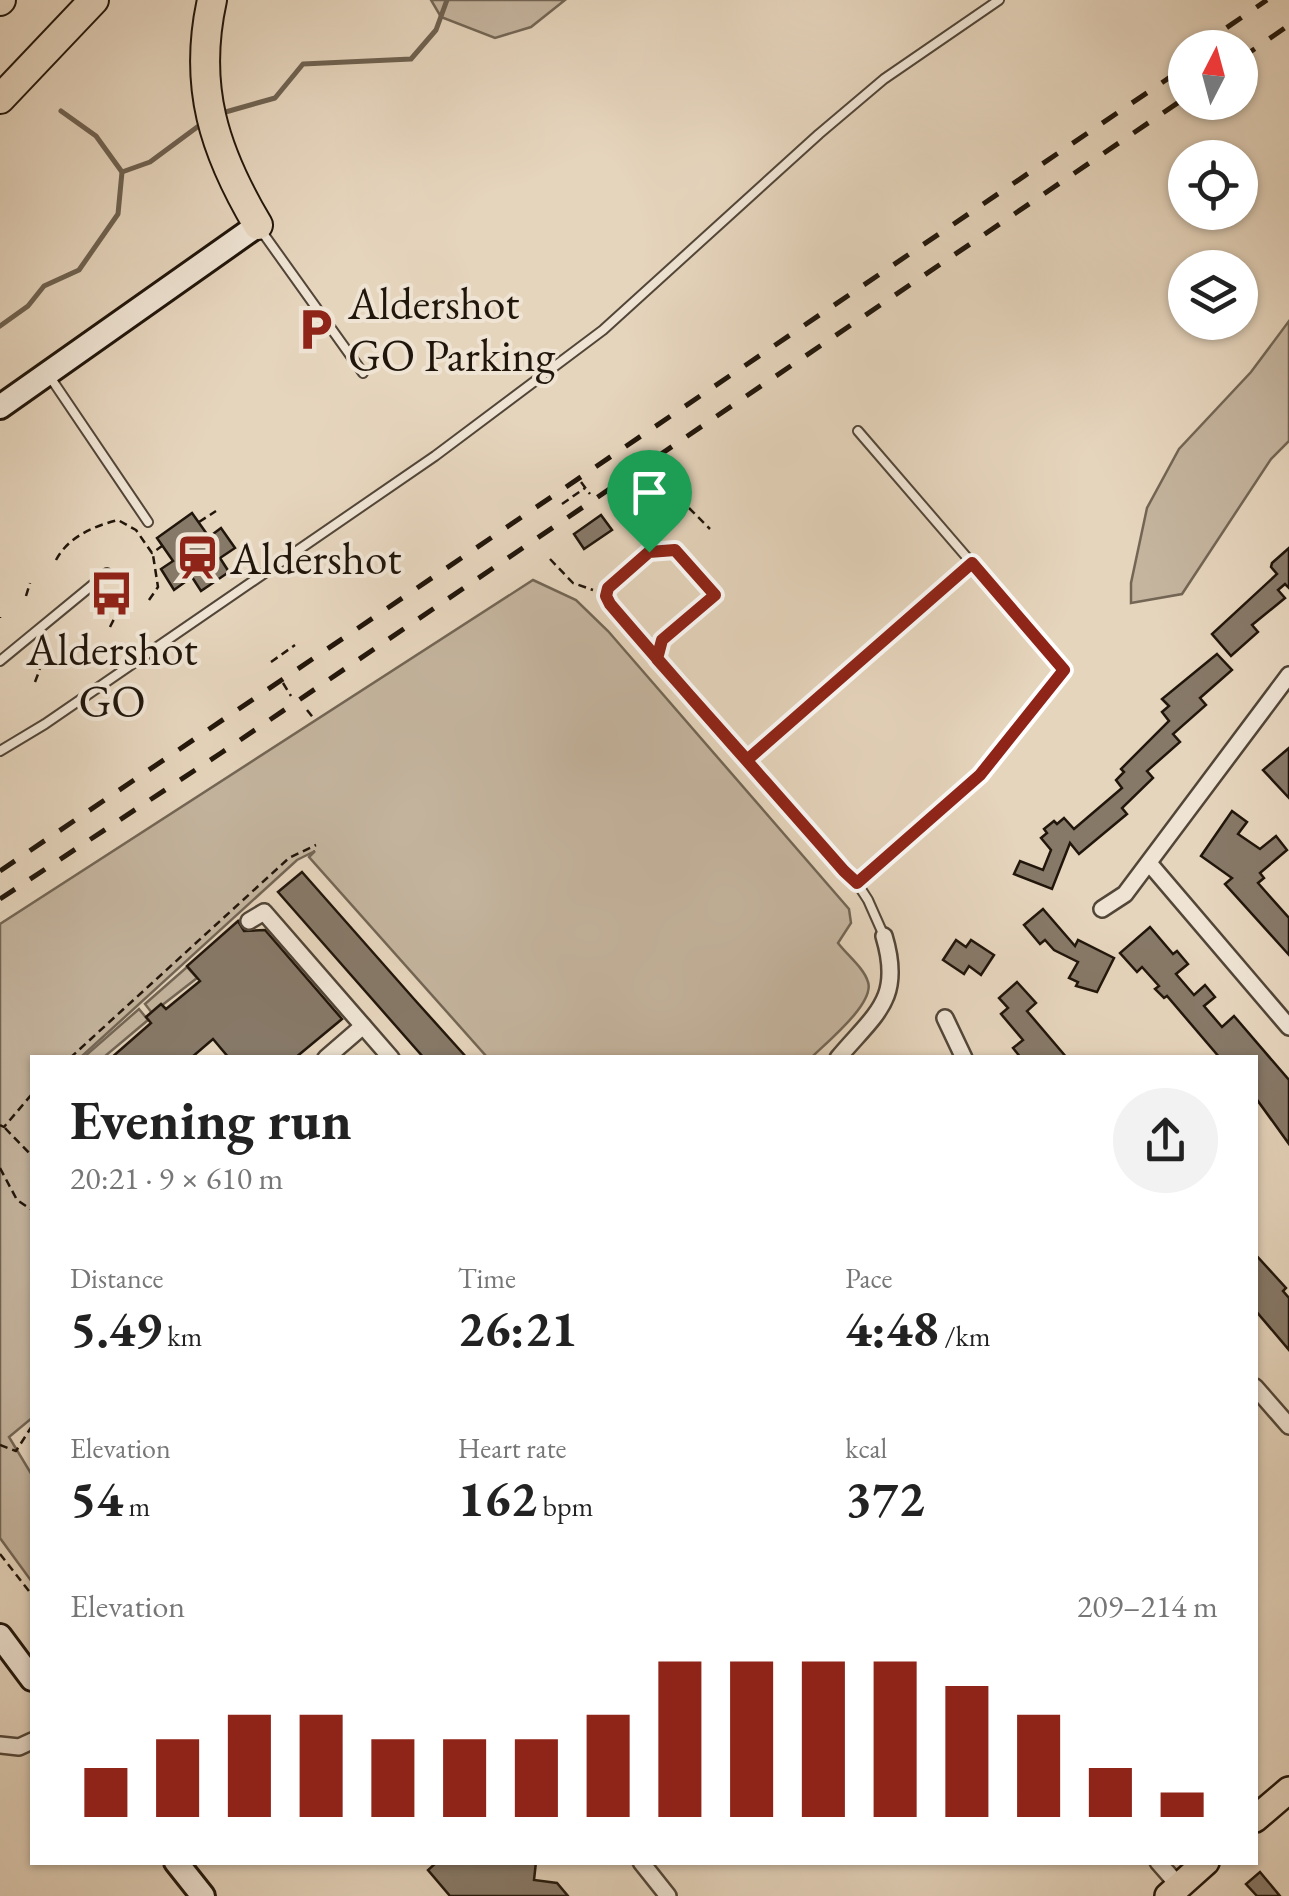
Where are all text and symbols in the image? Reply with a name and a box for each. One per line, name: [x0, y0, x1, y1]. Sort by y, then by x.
north arrow: [1168, 30, 1258, 120]
map controls: [1168, 30, 1258, 340]
button: locate: [1168, 140, 1258, 230]
button: layers: [1168, 250, 1258, 340]
place label: Aldershot GO Parking: [347, 274, 556, 384]
parking icon: Aldershot GO Parking: [291, 305, 339, 353]
pin: [607, 450, 692, 553]
icon: arrive: [622, 465, 677, 520]
place label: Aldershot: [229, 529, 401, 587]
station icon: Aldershot: [173, 534, 221, 582]
bus stop icon: Aldershot GO: [88, 569, 136, 617]
place label: Aldershot GO: [25, 620, 198, 730]
text: Evening run: [70, 1084, 352, 1155]
button: share: [1113, 1088, 1218, 1193]
text: 20:21 · 9 × 610 m: [70, 1157, 283, 1199]
text: Distance: [70, 1260, 164, 1296]
text: Time: [458, 1260, 516, 1296]
text: Pace: [845, 1260, 892, 1296]
text: 5.49: [70, 1296, 162, 1361]
text: 26:21: [458, 1296, 578, 1361]
text: 4:48: [845, 1296, 939, 1361]
text: km: [162, 1318, 202, 1354]
text: /km: [939, 1318, 990, 1354]
text: Elevation: [70, 1430, 171, 1466]
text: Heart rate: [458, 1430, 566, 1466]
text: kcal: [845, 1430, 887, 1466]
text: 54: [70, 1466, 123, 1531]
text: 162: [458, 1466, 537, 1531]
text: 372: [845, 1466, 925, 1531]
text: m: [123, 1488, 150, 1524]
text: bpm: [537, 1488, 593, 1524]
text: Elevation: [70, 1585, 185, 1627]
text: 209–214 m: [1077, 1585, 1218, 1627]

